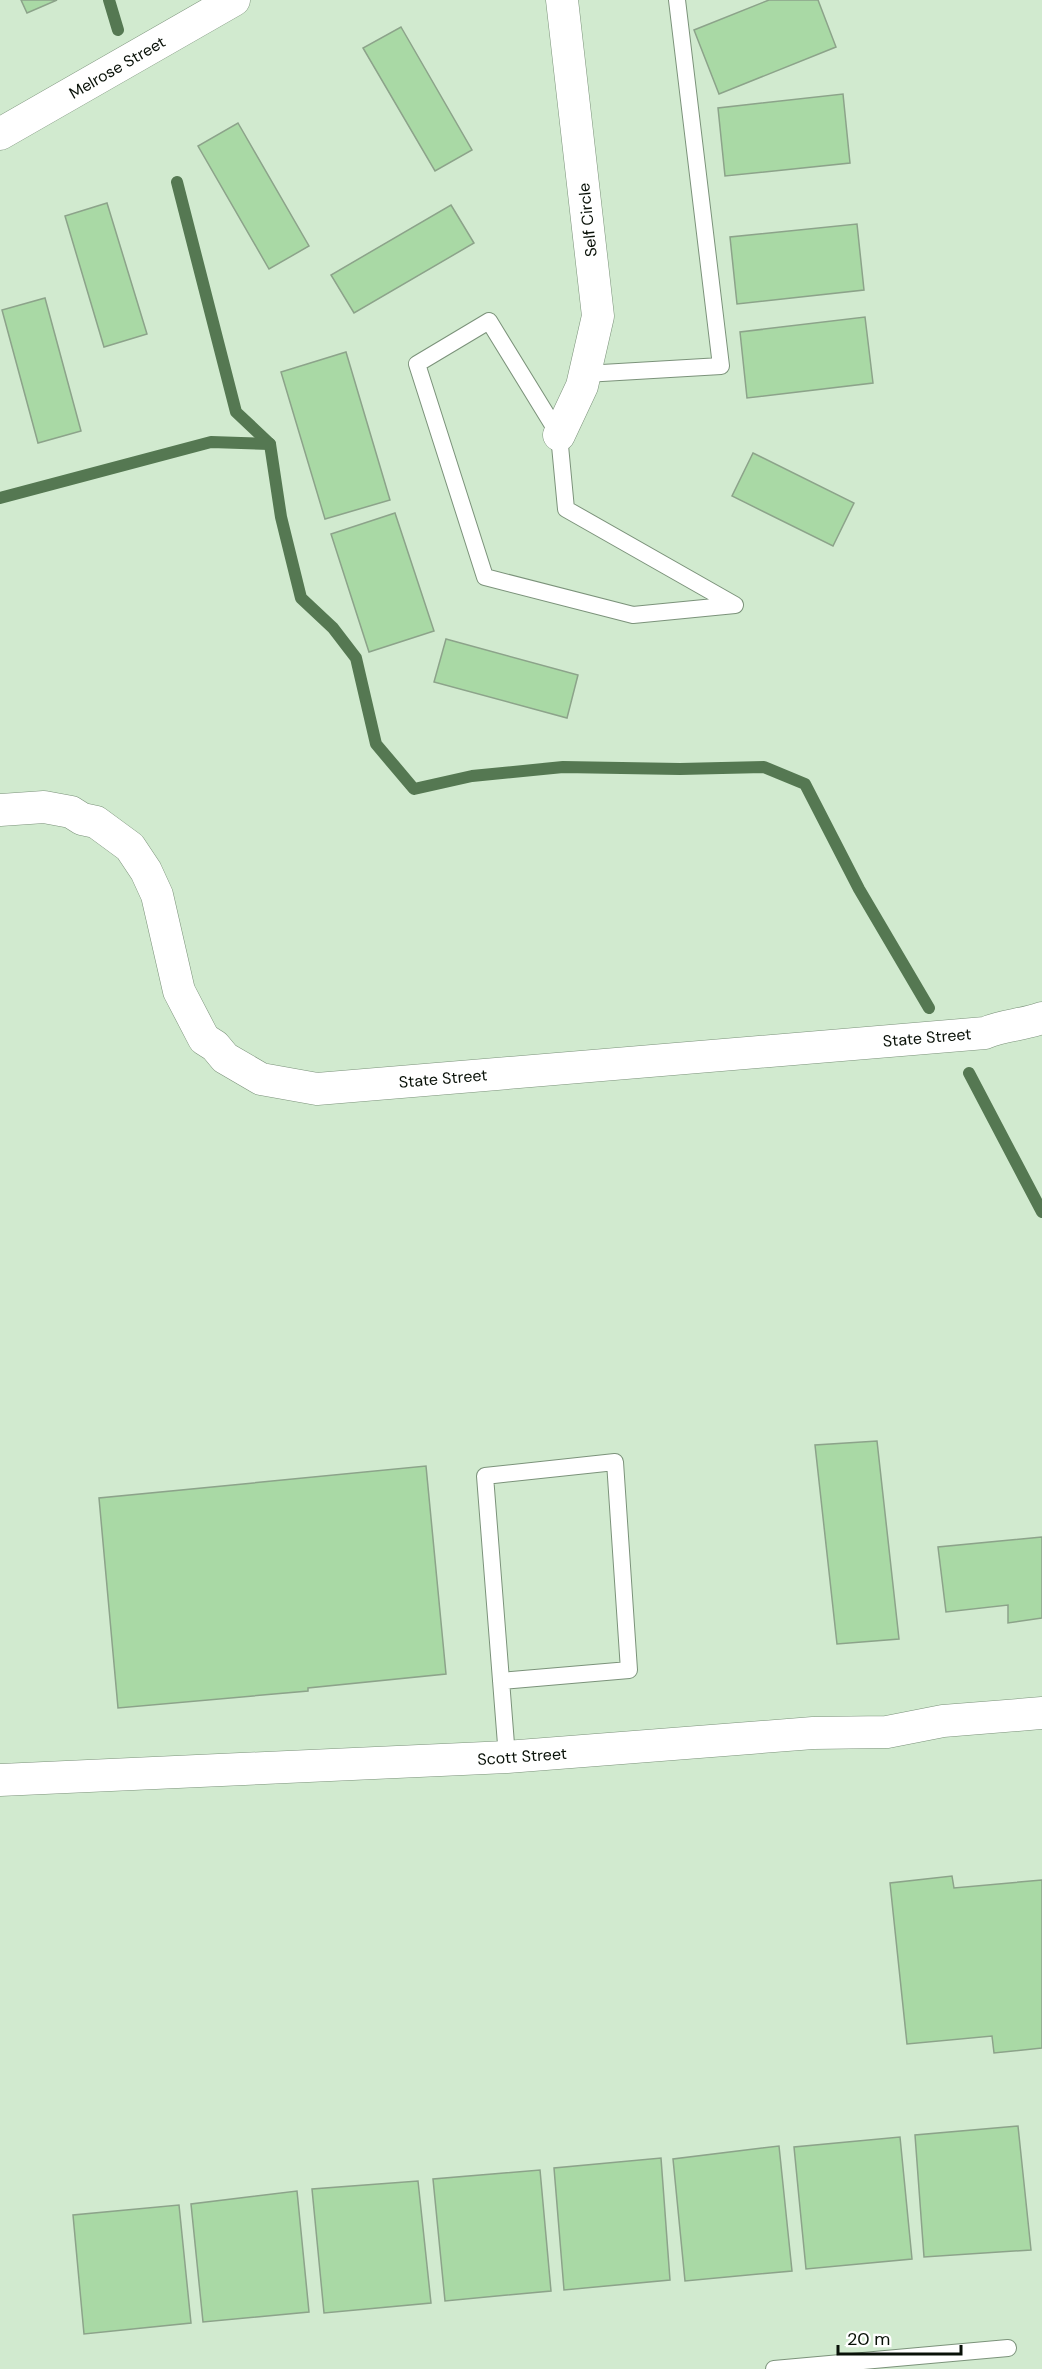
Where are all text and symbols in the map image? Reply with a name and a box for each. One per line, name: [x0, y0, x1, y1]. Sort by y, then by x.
street label: Melrose Street: [65, 31, 169, 104]
street label: Self Circle: [573, 182, 602, 258]
street label: State Street: [882, 1023, 972, 1052]
street label: State Street: [398, 1064, 488, 1093]
street label: Scott Street: [477, 1743, 568, 1770]
scale bar: [838, 2318, 961, 2356]
text: 20 m: [847, 2327, 890, 2351]

